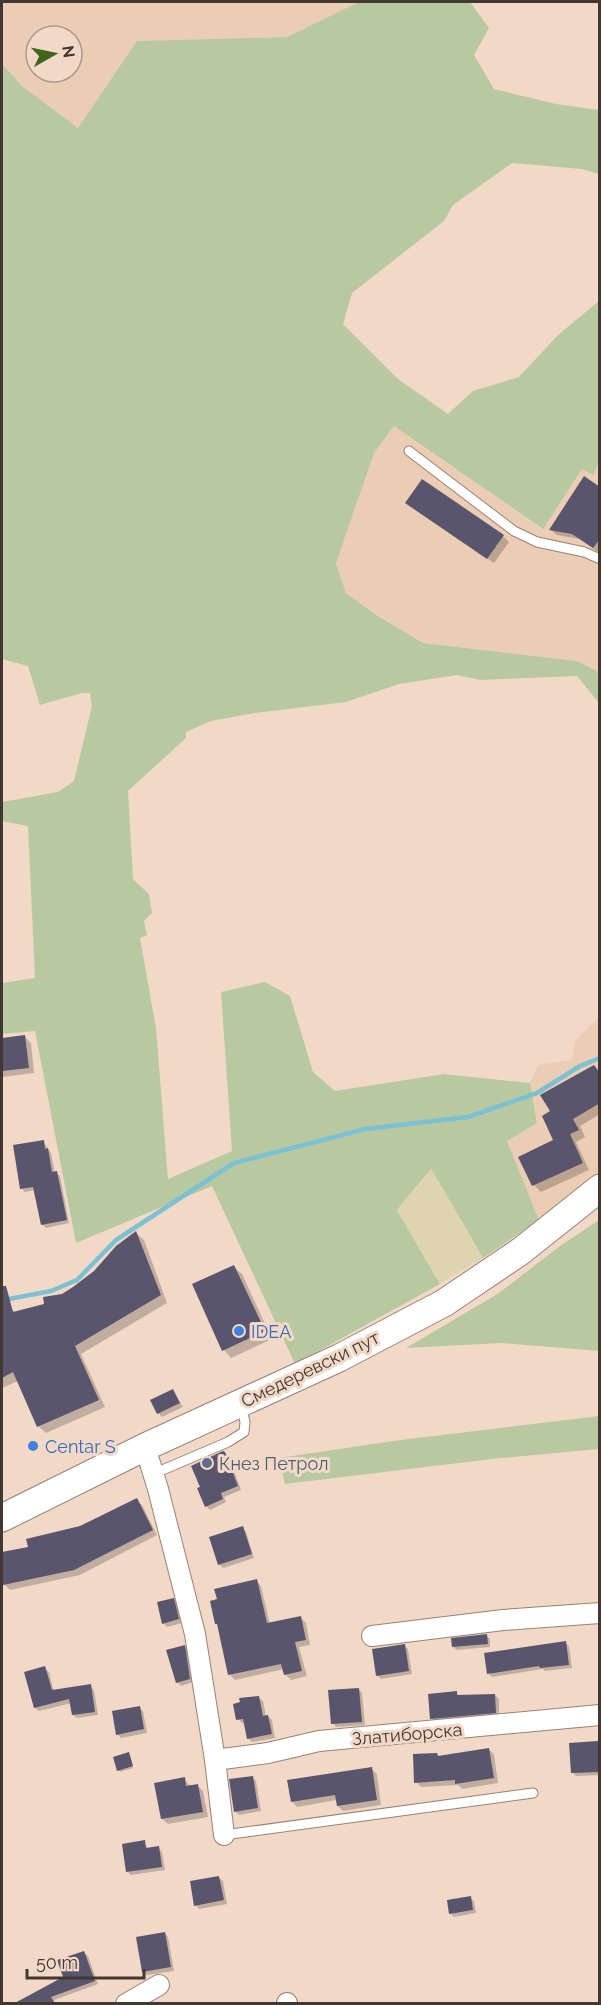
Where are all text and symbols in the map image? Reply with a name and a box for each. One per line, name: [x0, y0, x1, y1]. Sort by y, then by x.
north arrow: [24, 24, 84, 84]
text: N: [58, 44, 79, 59]
place label: IDEA: [251, 1321, 291, 1342]
marker: IDEA: [232, 1324, 246, 1338]
street label: Смедеревски пут: [238, 1326, 383, 1412]
place label: Centar S: [45, 1436, 116, 1457]
marker: Centar S: [26, 1439, 40, 1453]
place label: Кнез Петрол: [219, 1453, 328, 1474]
marker: Кнез Петрол: [200, 1456, 214, 1470]
street label: Златиборска: [351, 1719, 463, 1749]
scale bar: [27, 1942, 144, 1980]
text: 50 m: [36, 1952, 78, 1973]

